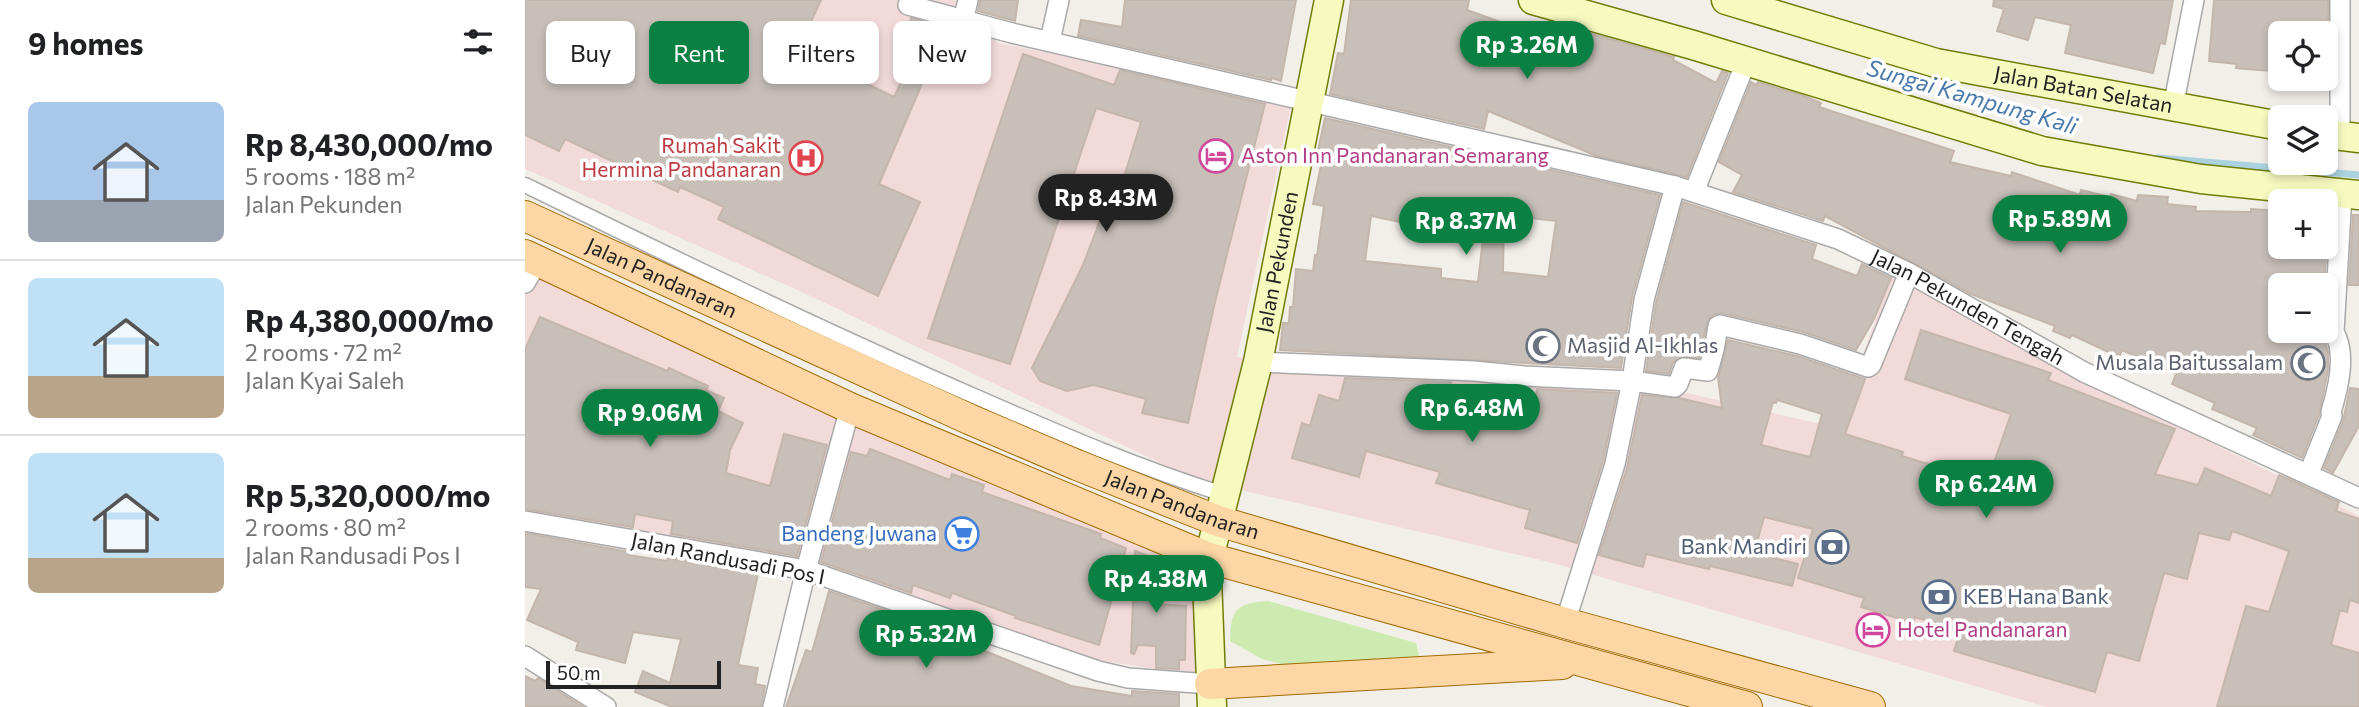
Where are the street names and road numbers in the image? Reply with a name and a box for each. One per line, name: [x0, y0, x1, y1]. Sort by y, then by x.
street label: Jalan Batan Selatan: [1992, 60, 2175, 117]
street label: Jalan Pekunden: [1250, 189, 1302, 335]
street label: Jalan Pandanaran: [583, 232, 741, 322]
street label: Jalan Pekunden Tengah: [1867, 243, 2069, 369]
street label: Jalan Pandanaran: [1102, 463, 1262, 543]
street label: Jalan Randusadi Pos I: [629, 526, 827, 589]

